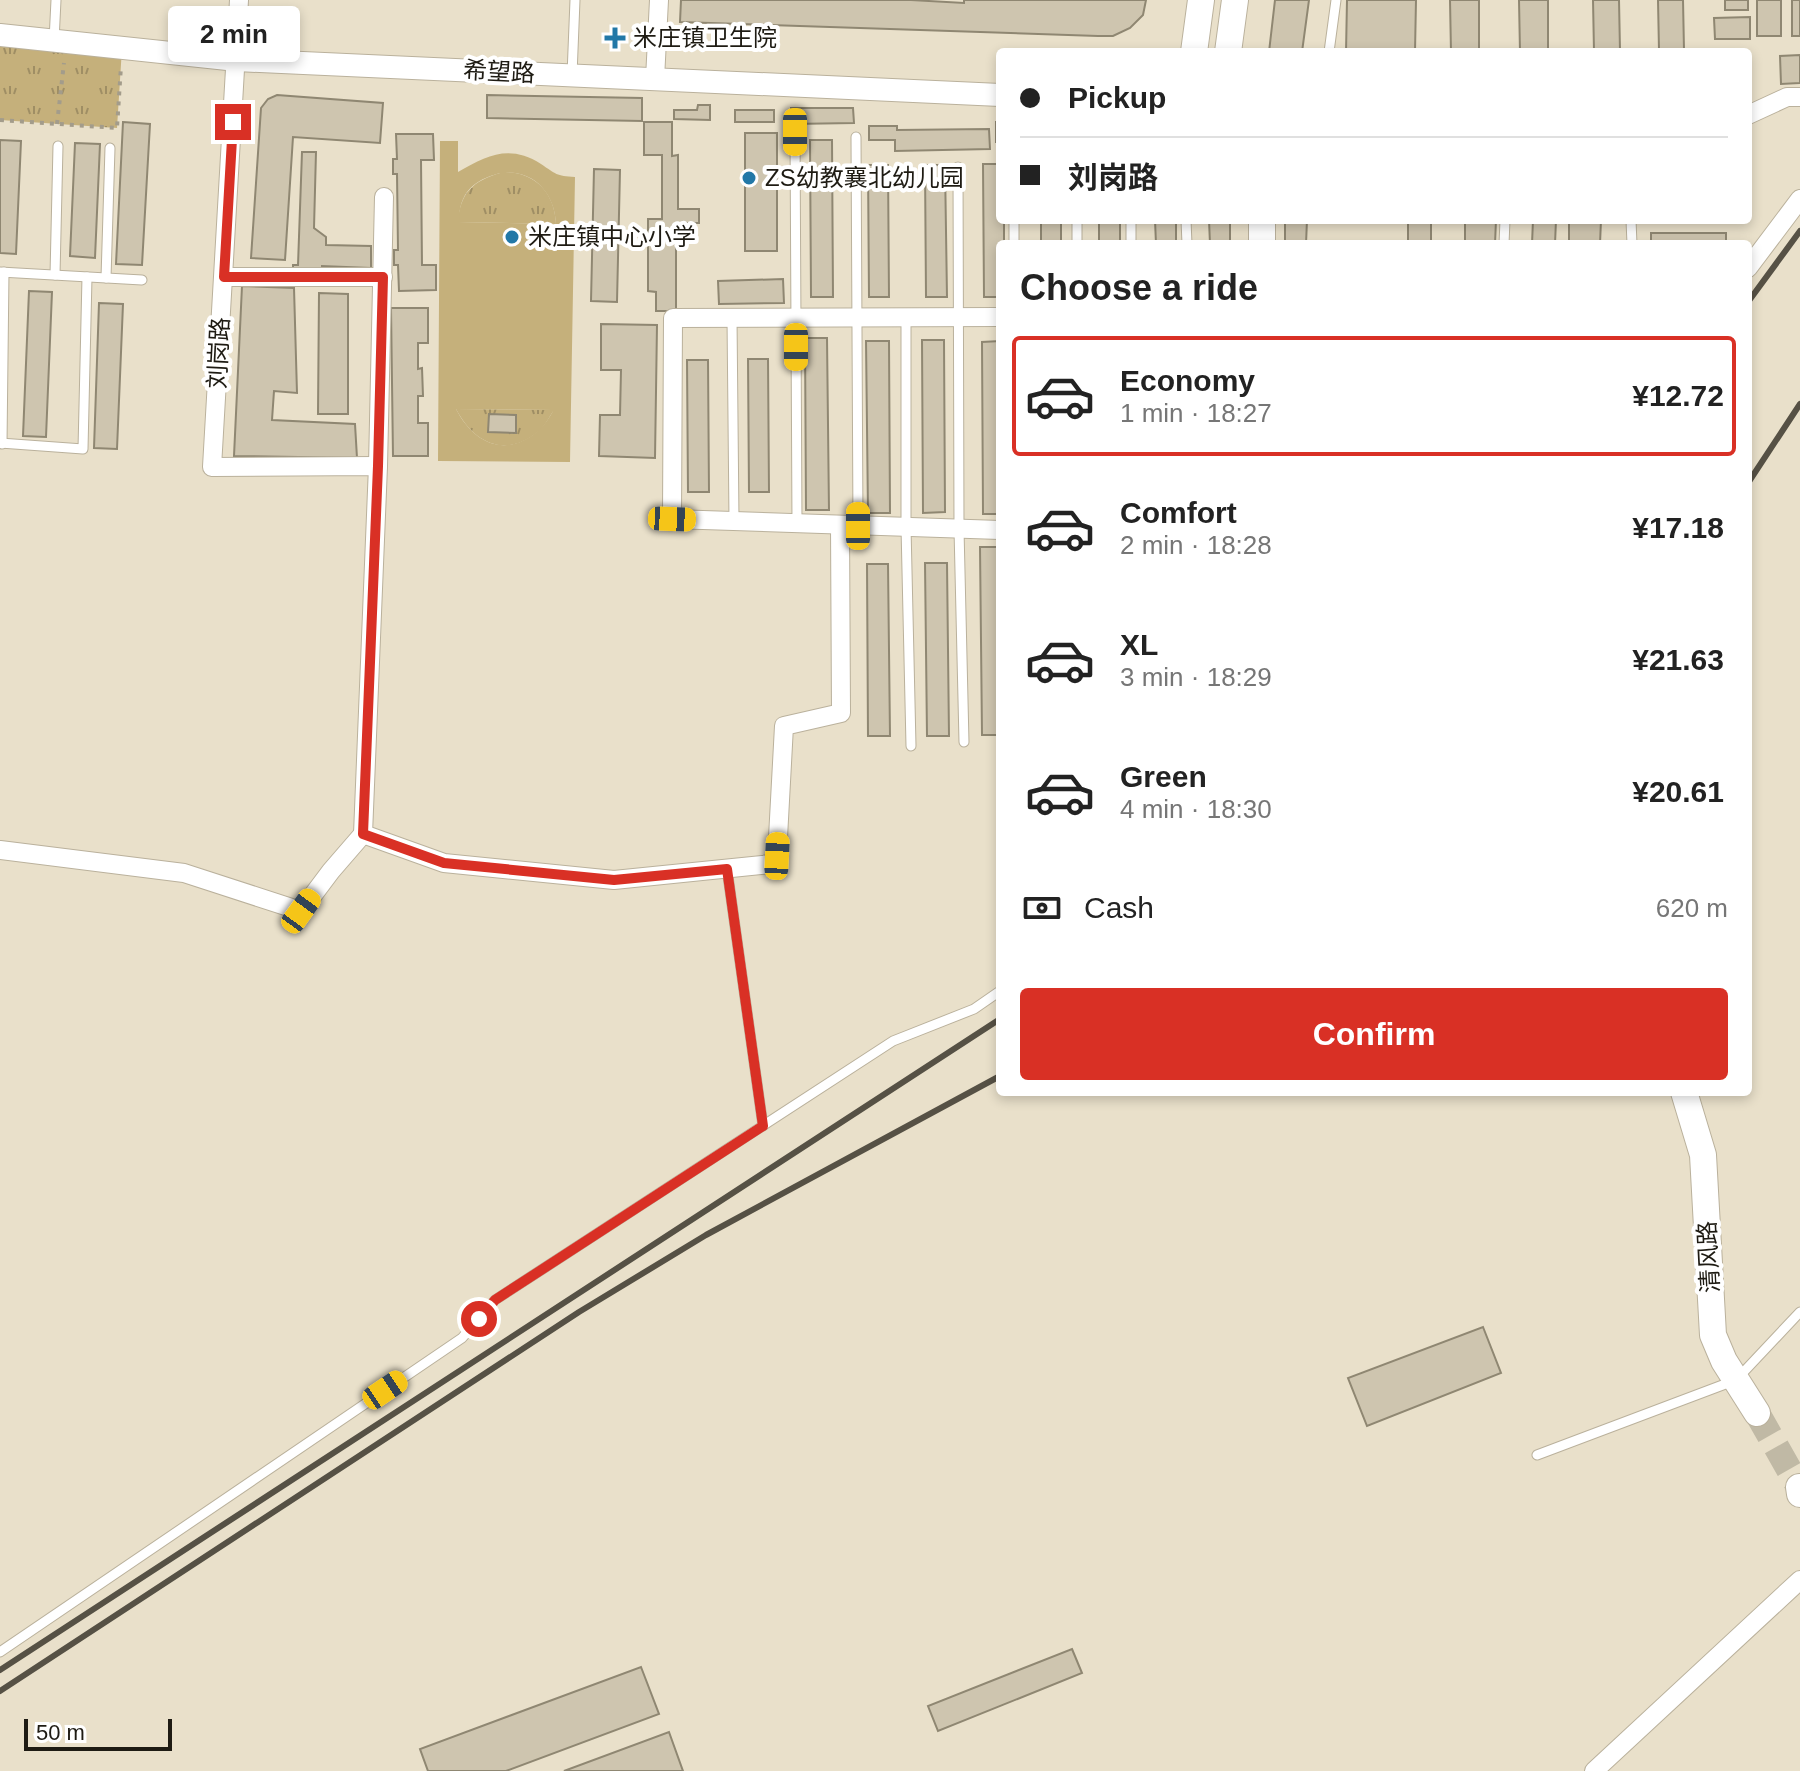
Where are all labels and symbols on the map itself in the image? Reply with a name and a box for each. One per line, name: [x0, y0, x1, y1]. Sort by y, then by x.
callout: 2 min: [167, 6, 299, 62]
place label: 米庄镇卫生院: [633, 24, 777, 51]
marker: 米庄镇卫生院: [604, 27, 626, 49]
street label: 希望路: [462, 56, 536, 87]
route end: [215, 104, 251, 140]
car: [783, 108, 807, 156]
place label: ZS幼教襄北幼儿园: [765, 164, 964, 191]
marker: ZS幼教襄北幼儿园: [740, 169, 758, 187]
place label: 米庄镇中心小学: [528, 223, 696, 250]
marker: 米庄镇中心小学: [503, 228, 521, 246]
street label: 刘岗路: [203, 316, 234, 390]
car: [784, 323, 808, 371]
car: [846, 502, 870, 550]
car: [648, 506, 696, 532]
car: [764, 831, 790, 881]
car: [277, 885, 325, 937]
street label: 清风路: [1693, 1220, 1724, 1294]
route start: [461, 1301, 497, 1337]
car: [358, 1367, 412, 1413]
scale bar: [24, 1715, 172, 1751]

